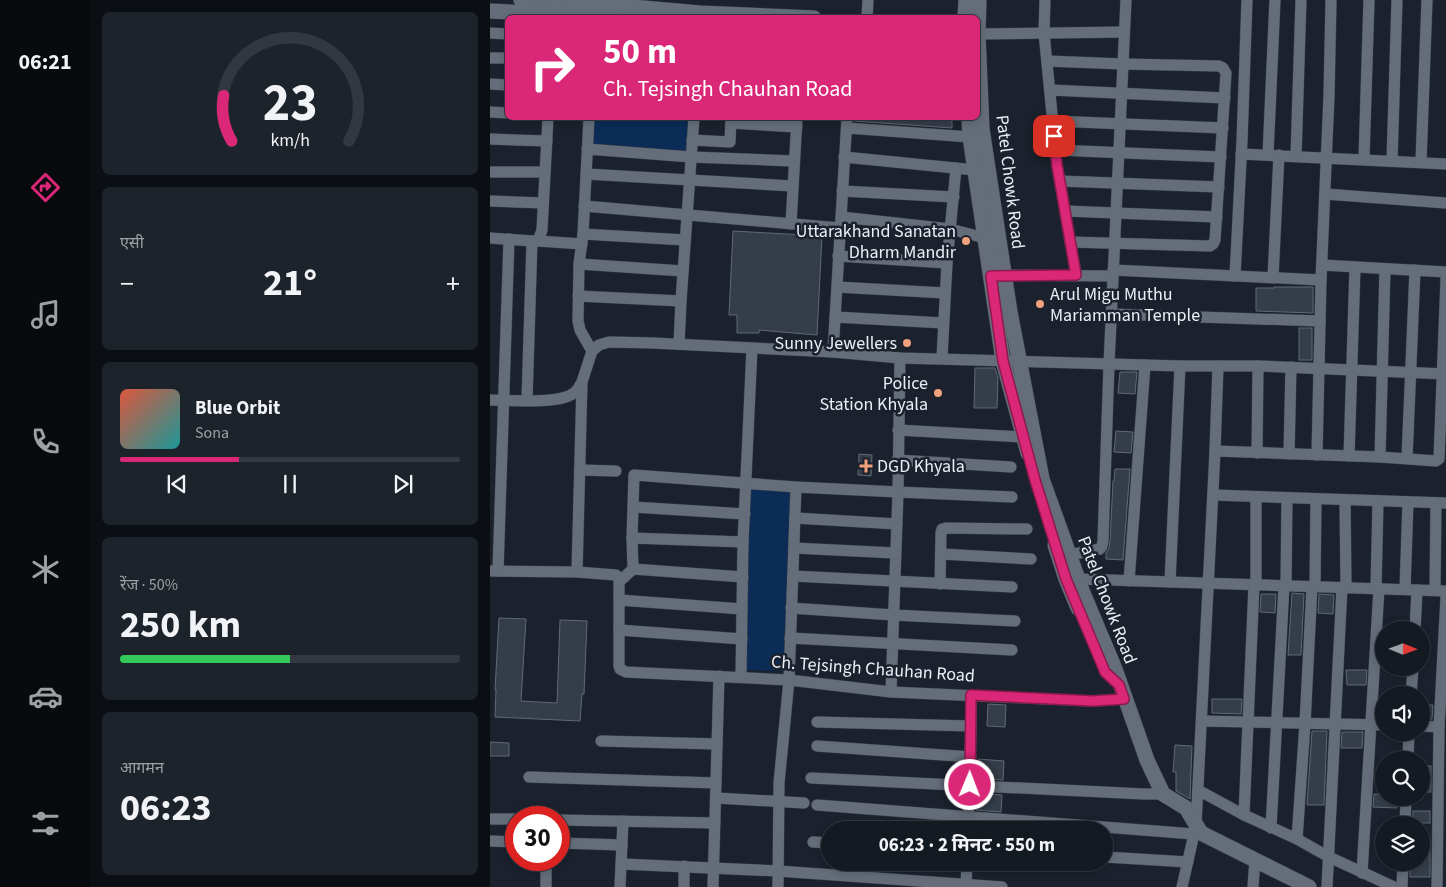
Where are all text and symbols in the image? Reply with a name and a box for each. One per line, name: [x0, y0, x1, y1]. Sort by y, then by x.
text: 50 m: [603, 27, 677, 77]
icon: right: [520, 35, 585, 100]
text: 06:21: [18, 46, 72, 78]
text: 23: [263, 67, 317, 141]
text: Ch. Tejsingh Chauhan Road: [603, 73, 853, 105]
street label: Patel Chowk Road: [989, 113, 1031, 251]
pin: [1033, 115, 1075, 157]
icon: arrive: [1040, 122, 1068, 150]
text: km/h: [270, 128, 310, 153]
icon: directions: [28, 170, 63, 205]
place label: Uttarakhand Sanatan Dharm Mandir: [796, 219, 957, 265]
text: एसी: [120, 232, 144, 254]
marker: Uttarakhand Sanatan Dharm Mandir: [960, 235, 972, 247]
text: 21°: [263, 256, 317, 310]
text: −: [120, 264, 134, 304]
text: +: [446, 264, 460, 304]
place label: Arul Migu Muthu Mariamman Temple: [1050, 282, 1200, 328]
icon: music: [28, 297, 63, 332]
marker: Arul Migu Muthu Mariamman Temple: [1034, 298, 1046, 310]
place label: Sunny Jewellers: [775, 331, 897, 356]
marker: Sunny Jewellers: [901, 337, 913, 349]
place label: Police Station Khyala: [820, 371, 928, 417]
marker: Police Station Khyala: [932, 387, 944, 399]
text: Blue Orbit: [195, 395, 280, 422]
text: Sona: [195, 422, 229, 444]
icon: phone: [28, 424, 63, 459]
place label: DGD Khyala: [877, 454, 965, 479]
marker: DGD Khyala: [859, 459, 873, 473]
icon: previous: [163, 470, 191, 498]
icon: pause: [276, 470, 304, 498]
icon: next: [389, 470, 417, 498]
street label: Patel Chowk Road: [1071, 532, 1143, 668]
icon: climate: [28, 552, 63, 587]
text: रेंज · 50%: [120, 574, 178, 596]
text: 250 km: [120, 598, 241, 652]
north arrow: [1375, 621, 1430, 676]
map controls: [1375, 621, 1430, 871]
street label: Ch. Tejsingh Chauhan Road: [770, 649, 976, 689]
icon: car: [28, 679, 63, 714]
button: sound: [1375, 686, 1430, 741]
button: search: [1375, 751, 1430, 806]
text: आगमन: [120, 757, 164, 779]
position arrow: [943, 758, 995, 810]
text: 06:23: [120, 781, 212, 835]
icon: filters: [28, 806, 63, 841]
speed limit sign: 30: [505, 806, 570, 871]
button: layers: [1375, 816, 1430, 871]
text: 06:23 · 2 मिनट · 550 m: [879, 832, 1055, 859]

